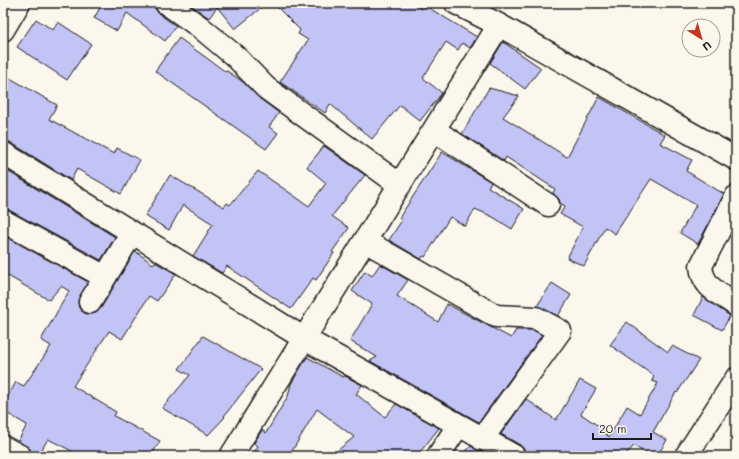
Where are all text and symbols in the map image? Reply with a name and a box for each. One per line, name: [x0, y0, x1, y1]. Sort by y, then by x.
north arrow: [681, 18, 721, 58]
text: U: [700, 38, 715, 55]
scale bar: [593, 415, 651, 441]
text: 20 m: [599, 420, 627, 436]

